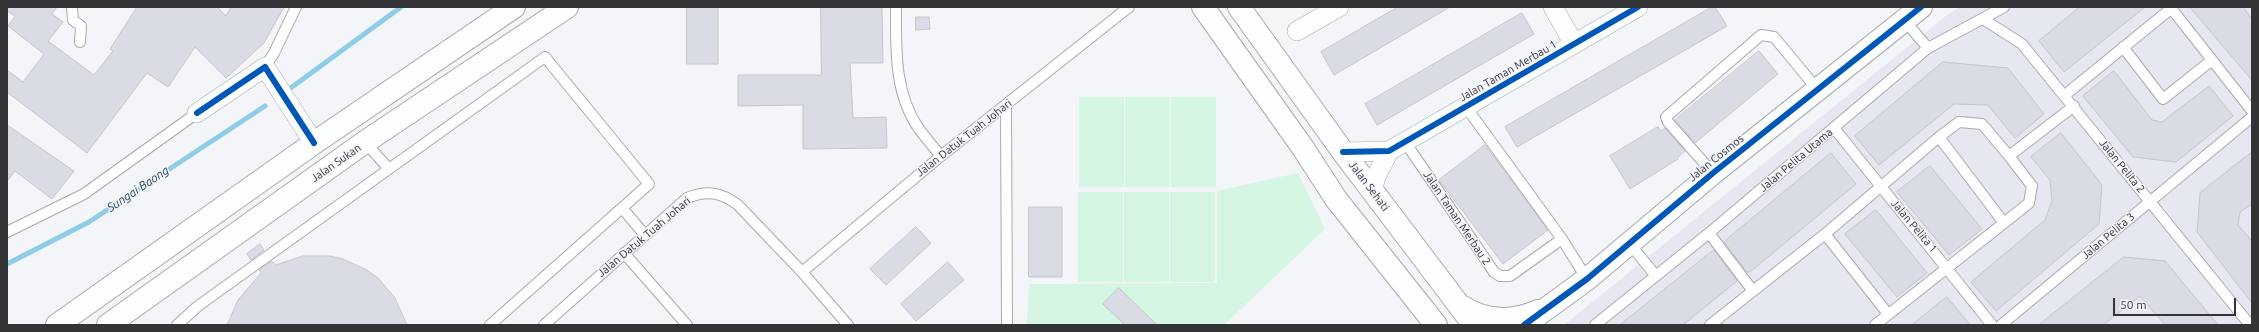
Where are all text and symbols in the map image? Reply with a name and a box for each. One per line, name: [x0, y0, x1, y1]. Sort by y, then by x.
street label: Jalan Taman Merbau 1: [1457, 38, 1559, 104]
street label: Jalan Datuk Tuah Johari: [914, 97, 1014, 179]
street label: Jalan Pelita Utama: [1757, 126, 1835, 194]
street label: Jalan Cosmos: [1686, 132, 1746, 184]
street label: Jalan Pelita 2: [2096, 137, 2148, 195]
street label: Jalan Sukan: [308, 141, 364, 185]
street label: Jalan Sehati: [1346, 158, 1392, 214]
water label: Sungai Baong: [104, 163, 172, 215]
street label: Jalan Taman Merbau 2: [1421, 168, 1493, 268]
street label: Jalan Datuk Tuah Johari: [595, 194, 693, 280]
street label: Jalan Pelita 1: [1888, 197, 1940, 255]
street label: Jalan Pelita 3: [2079, 210, 2137, 262]
scale bar: [2115, 290, 2238, 316]
text: 50 m: [2120, 298, 2147, 311]

